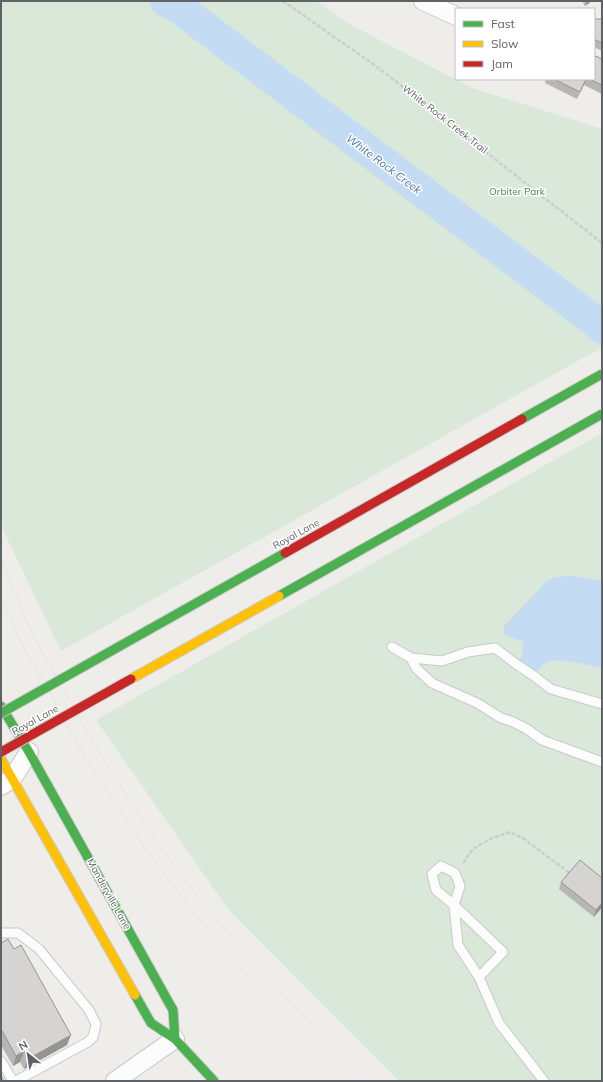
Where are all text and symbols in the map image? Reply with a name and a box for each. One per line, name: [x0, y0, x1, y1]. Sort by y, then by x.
legend: [455, 8, 595, 80]
text: Fast: [491, 16, 515, 31]
text: Slow: [491, 36, 519, 51]
text: Jam: [491, 56, 513, 71]
street label: White Rock Creek Trail: [400, 82, 490, 156]
water label: White Rock Creek: [344, 131, 425, 197]
park label: Orbiter Park: [489, 185, 546, 198]
street label: Royal Lane: [270, 516, 322, 552]
street label: Royal Lane: [9, 702, 61, 738]
street label: Manderville Lane: [84, 856, 134, 932]
north arrow: [8, 1034, 48, 1074]
text: N: [16, 1037, 30, 1053]

